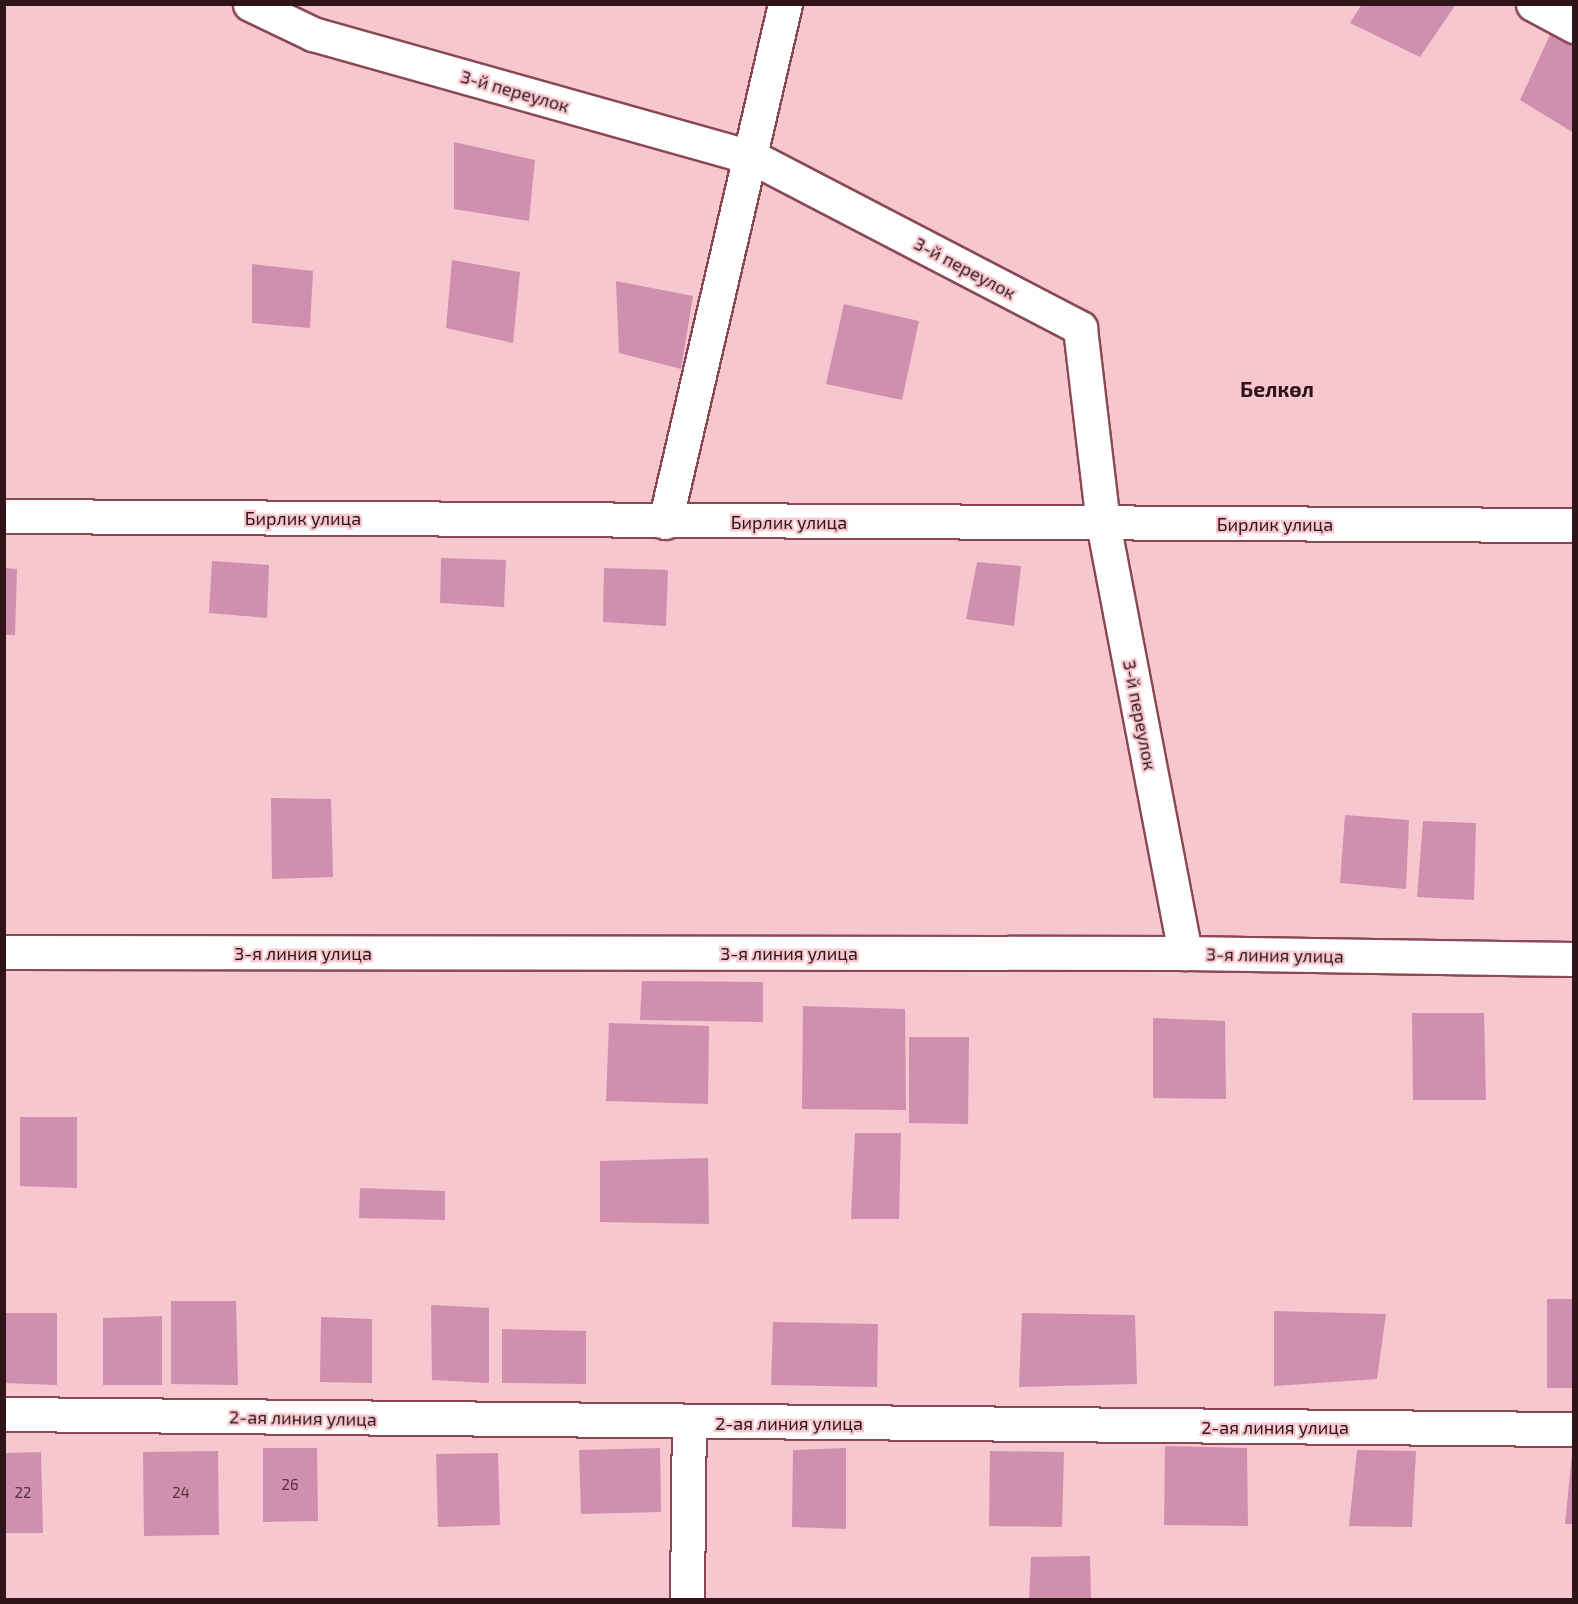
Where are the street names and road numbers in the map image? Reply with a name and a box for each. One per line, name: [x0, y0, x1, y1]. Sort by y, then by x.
street label: 3-й переулок: [458, 65, 572, 117]
street label: 3-й переулок: [911, 232, 1019, 304]
street label: Бирлик улица: [245, 507, 361, 529]
street label: Бирлик улица: [731, 511, 847, 533]
street label: Бирлик улица: [1217, 513, 1333, 535]
street label: 3-й переулок: [1119, 658, 1161, 772]
street label: 3-я линия улица: [234, 942, 372, 964]
street label: 3-я линия улица: [720, 942, 858, 964]
street label: 3-я линия улица: [1206, 943, 1344, 967]
street label: 2-ая линия улица: [229, 1406, 377, 1430]
street label: 2-ая линия улица: [715, 1412, 863, 1434]
street label: 2-ая линия улица: [1201, 1416, 1349, 1438]

